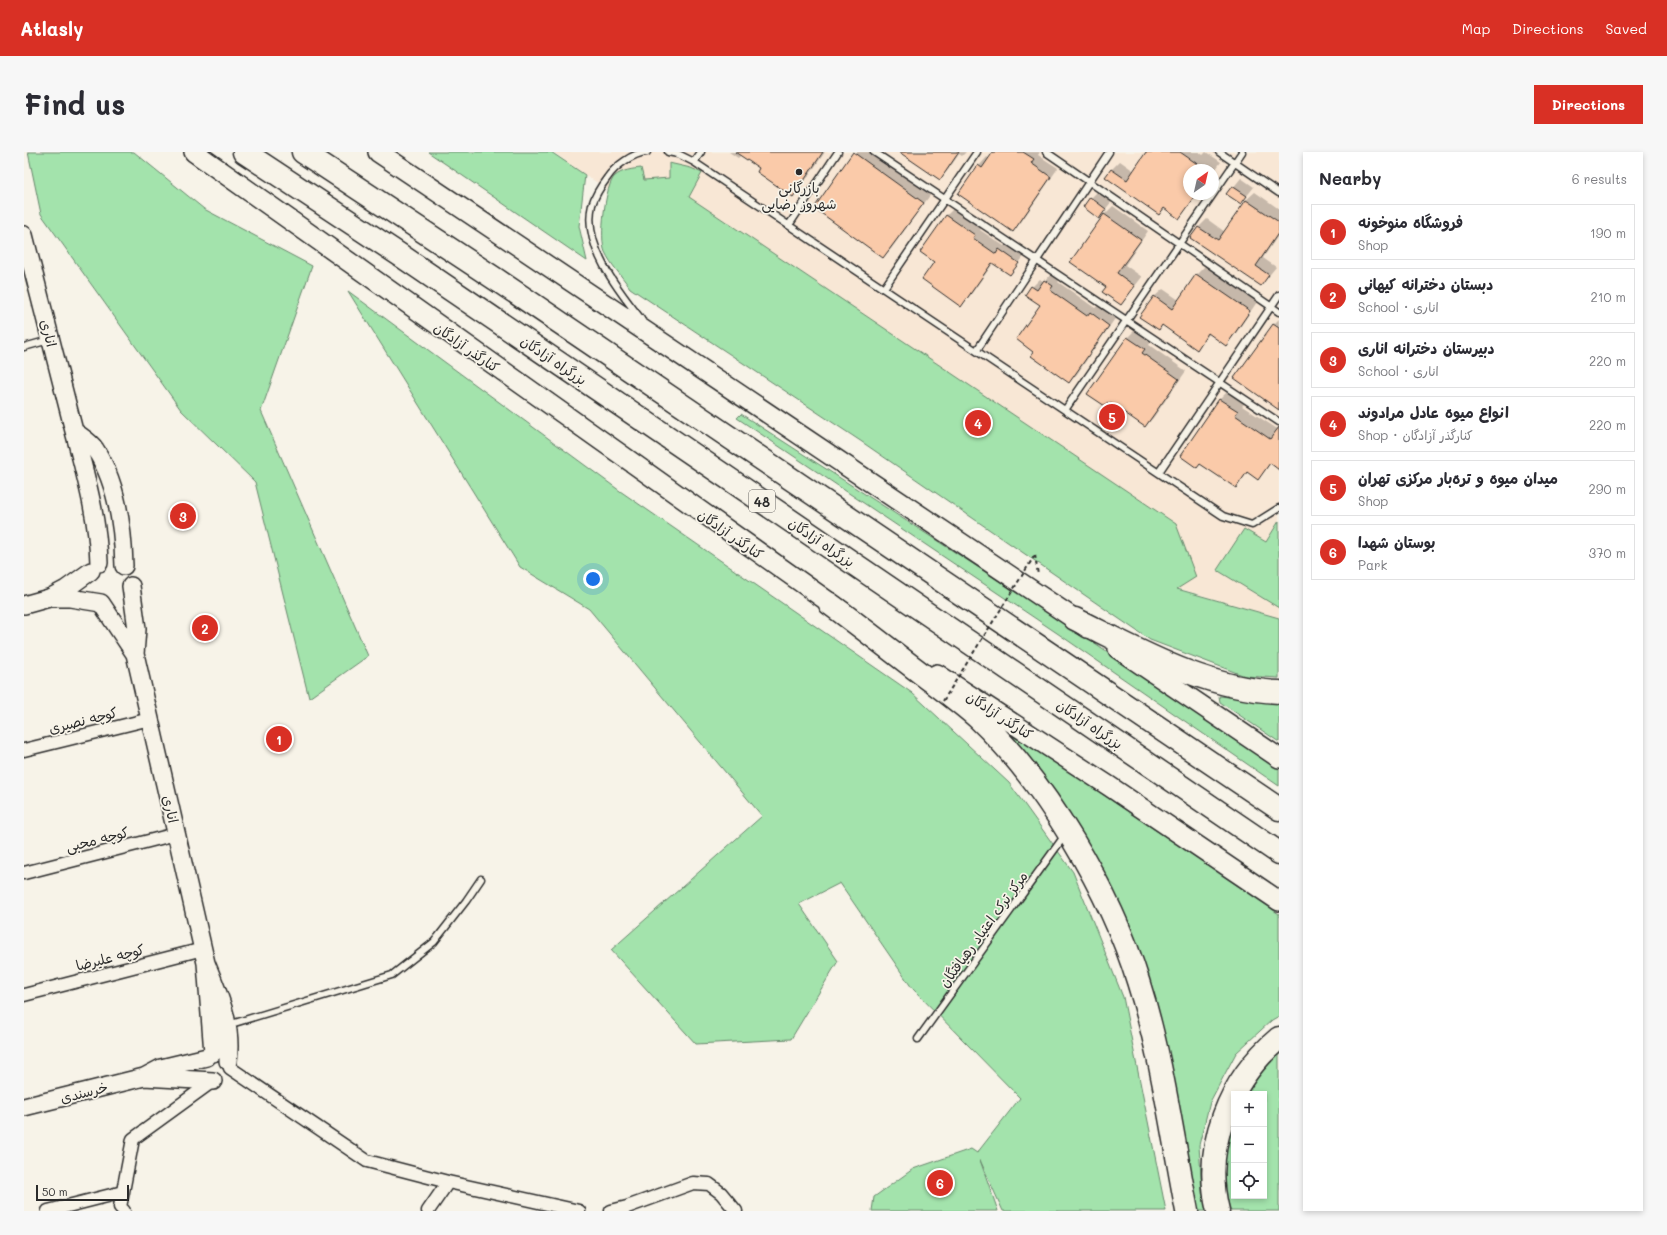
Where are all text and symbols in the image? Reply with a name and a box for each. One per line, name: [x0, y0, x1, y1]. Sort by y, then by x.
text: Atlasly: [20, 16, 83, 41]
text: Map: [1462, 19, 1490, 38]
text: Directions: [1512, 19, 1583, 38]
text: Saved: [1605, 19, 1647, 38]
button: Directions: [1534, 85, 1643, 124]
text: Find us: [24, 86, 125, 122]
north arrow: [1183, 164, 1219, 200]
marker: بازرگانی شهروز رضایی: [794, 167, 804, 177]
text: Nearby: [1319, 167, 1381, 189]
text: 6 results: [1572, 170, 1627, 187]
place label: بازرگانی شهروز رضایی: [761, 178, 837, 213]
text: فروشگاه منوخونه: [1358, 212, 1463, 232]
text: 1: [1330, 224, 1336, 241]
text: 190 m: [1590, 224, 1626, 241]
text: Shop: [1358, 236, 1388, 253]
text: دبستان دخترانه کیهانی: [1358, 274, 1493, 294]
text: 2: [1329, 288, 1337, 305]
text: 210 m: [1590, 288, 1626, 305]
text: School · اناری: [1358, 298, 1439, 315]
street label: اناری: [36, 317, 62, 349]
street label: کنارگذر آزادگان: [430, 317, 504, 377]
street label: بزرگراه آزادگان: [517, 331, 591, 389]
text: دبیرستان دخترانه اناری: [1358, 338, 1494, 358]
text: 3: [1329, 352, 1337, 369]
text: 220 m: [1589, 352, 1626, 369]
text: School · اناری: [1358, 362, 1439, 379]
pin: 5: [1099, 402, 1125, 432]
text: انواع میوه عادل مرادوند: [1358, 402, 1509, 422]
pin: 4: [965, 408, 991, 438]
text: 4: [1329, 416, 1337, 433]
text: 220 m: [1589, 416, 1626, 433]
text: Shop · کنارگذر آزادگان: [1358, 426, 1473, 443]
text: میدان میوه و تره‌بار مرکزی تهران: [1358, 468, 1558, 488]
text: 5: [1329, 480, 1337, 497]
text: 290 m: [1589, 480, 1626, 497]
road number: 48: [749, 490, 775, 512]
text: Shop: [1358, 492, 1388, 509]
pin: 3: [170, 501, 196, 531]
street label: کنارگذر آزادگان: [694, 504, 768, 564]
street label: بزرگراه آزادگان: [785, 513, 859, 571]
text: بوستان شهدا: [1358, 532, 1435, 552]
text: 6: [1329, 544, 1337, 561]
text: 370 m: [1589, 544, 1626, 561]
text: Park: [1358, 556, 1387, 573]
your location: [583, 569, 603, 589]
pin: 2: [192, 613, 218, 643]
street label: کنارگذر آزادگان: [963, 686, 1037, 744]
street label: بزرگراه آزادگان: [1053, 695, 1127, 753]
street label: کوچه نصیری: [47, 702, 120, 739]
pin: 1: [266, 724, 292, 754]
street label: اناری: [159, 793, 183, 825]
street label: کوچه محبی: [64, 822, 131, 857]
street label: مرکز ترک اعتیاد رهیافتگان: [934, 867, 1032, 991]
street label: کوچه علیرضا: [74, 939, 147, 976]
street label: خرسندی: [58, 1077, 110, 1107]
map controls: [1231, 1091, 1267, 1199]
button: +: [1231, 1091, 1267, 1127]
button: −: [1231, 1127, 1267, 1163]
button: locate: [1231, 1163, 1267, 1199]
pin: 6: [927, 1168, 953, 1198]
scale bar: [36, 1183, 129, 1202]
text: 50 m: [42, 1184, 68, 1199]

